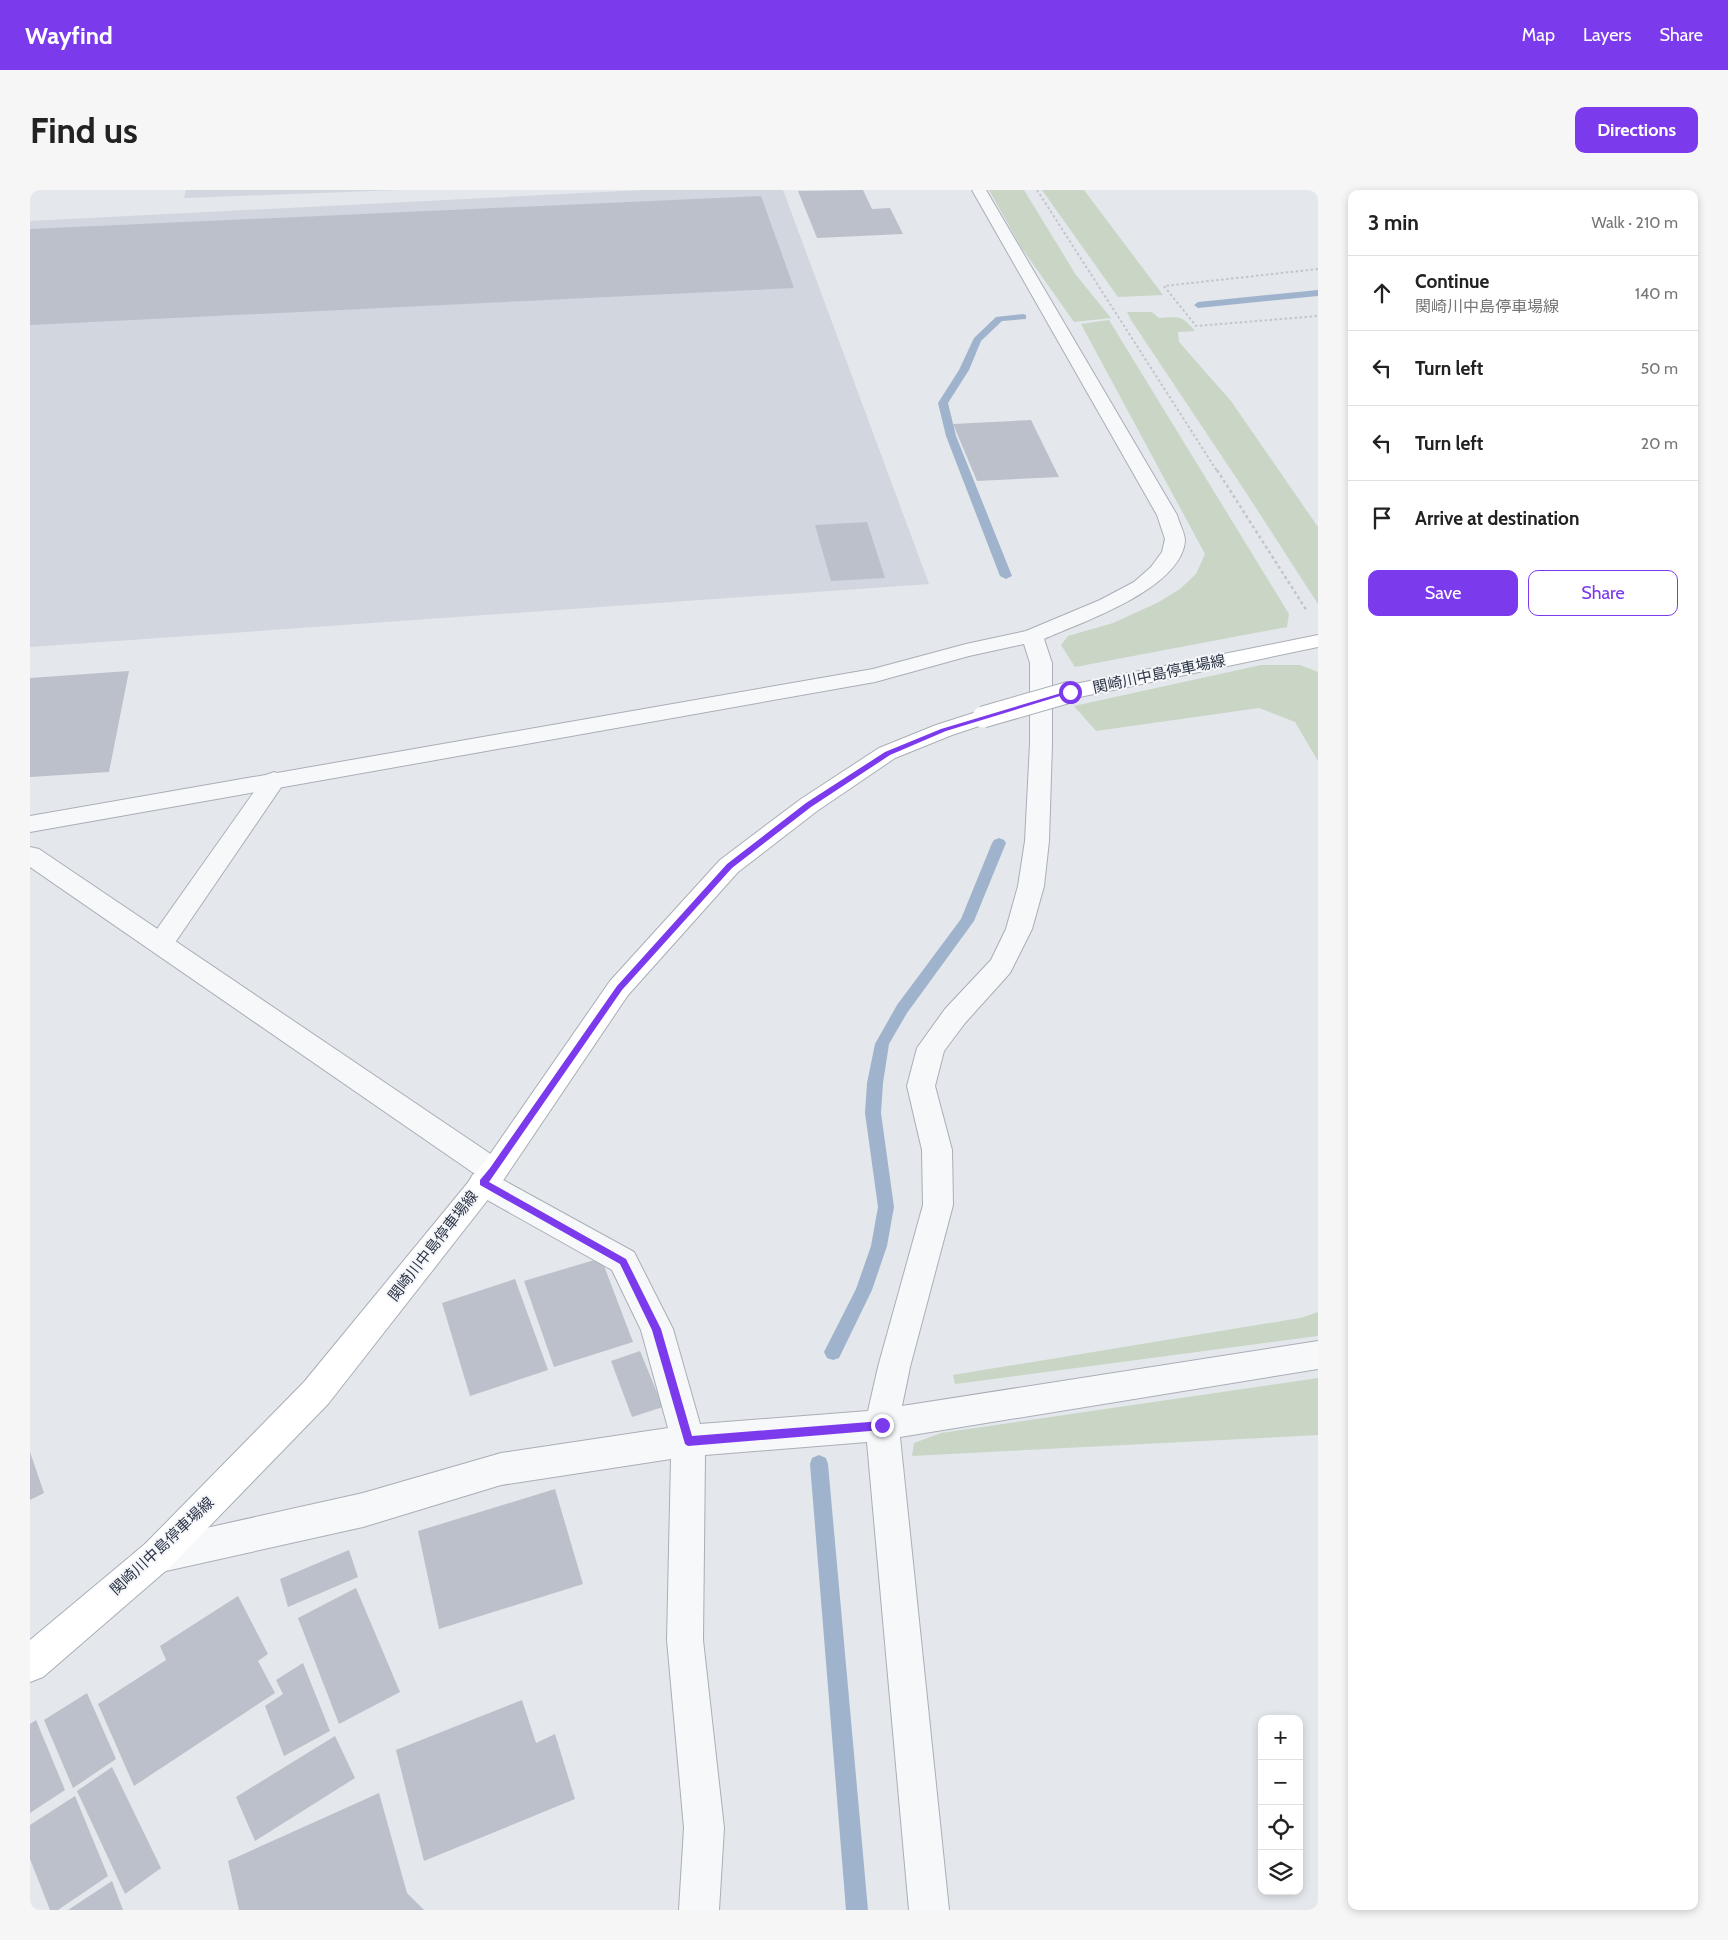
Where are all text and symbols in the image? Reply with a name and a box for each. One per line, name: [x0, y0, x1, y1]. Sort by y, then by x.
text: Wayfind: [25, 21, 113, 50]
text: Map: [1522, 24, 1555, 46]
text: Layers: [1583, 24, 1632, 46]
text: Share: [1660, 24, 1703, 46]
button: Directions: [1575, 107, 1698, 153]
text: Find us: [30, 109, 138, 152]
text: 3 min: [1368, 210, 1419, 235]
text: Walk · 210 m: [1591, 213, 1678, 232]
text: Continue: [1415, 270, 1489, 293]
icon: ahead: [1368, 279, 1396, 307]
text: 140 m: [1635, 284, 1678, 303]
text: 関崎川中島停車場線: [1415, 297, 1559, 316]
icon: left: [1368, 354, 1396, 382]
text: Turn left: [1415, 357, 1483, 380]
text: 50 m: [1641, 359, 1678, 378]
icon: left: [1368, 429, 1396, 457]
text: Turn left: [1415, 432, 1483, 455]
text: 20 m: [1641, 434, 1678, 453]
icon: arrive: [1368, 504, 1396, 532]
text: Arrive at destination: [1415, 507, 1579, 530]
button: Save: [1368, 570, 1518, 616]
button: Share: [1528, 570, 1678, 616]
street label: 関崎川中島停車場線: [1091, 651, 1227, 697]
route start: [1059, 681, 1082, 704]
street label: 関崎川中島停車場線: [384, 1187, 482, 1305]
route end: [871, 1414, 894, 1437]
street label: 関崎川中島停車場線: [106, 1493, 218, 1599]
map controls: [1258, 1715, 1303, 1895]
button: +: [1258, 1715, 1303, 1760]
button: −: [1258, 1760, 1303, 1805]
button: locate: [1258, 1805, 1303, 1850]
button: layers: [1258, 1850, 1303, 1895]

